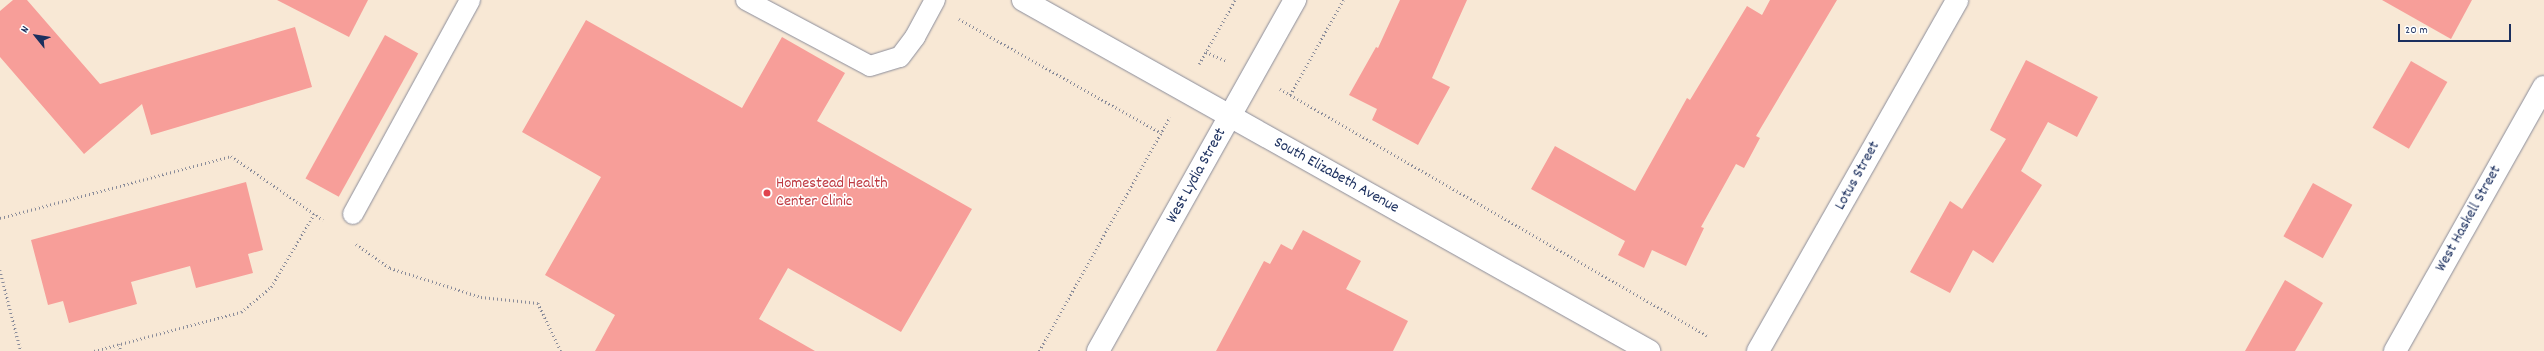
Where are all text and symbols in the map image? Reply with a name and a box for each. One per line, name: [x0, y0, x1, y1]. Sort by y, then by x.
north arrow: [16, 16, 56, 56]
scale bar: [2400, 16, 2513, 42]
text: 20 m: [2405, 22, 2428, 39]
text: N: [17, 24, 34, 36]
street label: West Lydia Street: [1163, 125, 1231, 227]
street label: South Elizabeth Avenue: [1270, 134, 1402, 218]
street label: Lotus Street: [1831, 138, 1885, 214]
street label: West Haskell Street: [2432, 162, 2506, 276]
place label: Homestead Health Center Clinic: [776, 174, 887, 212]
marker: Homestead Health Center Clinic: [761, 187, 773, 199]

